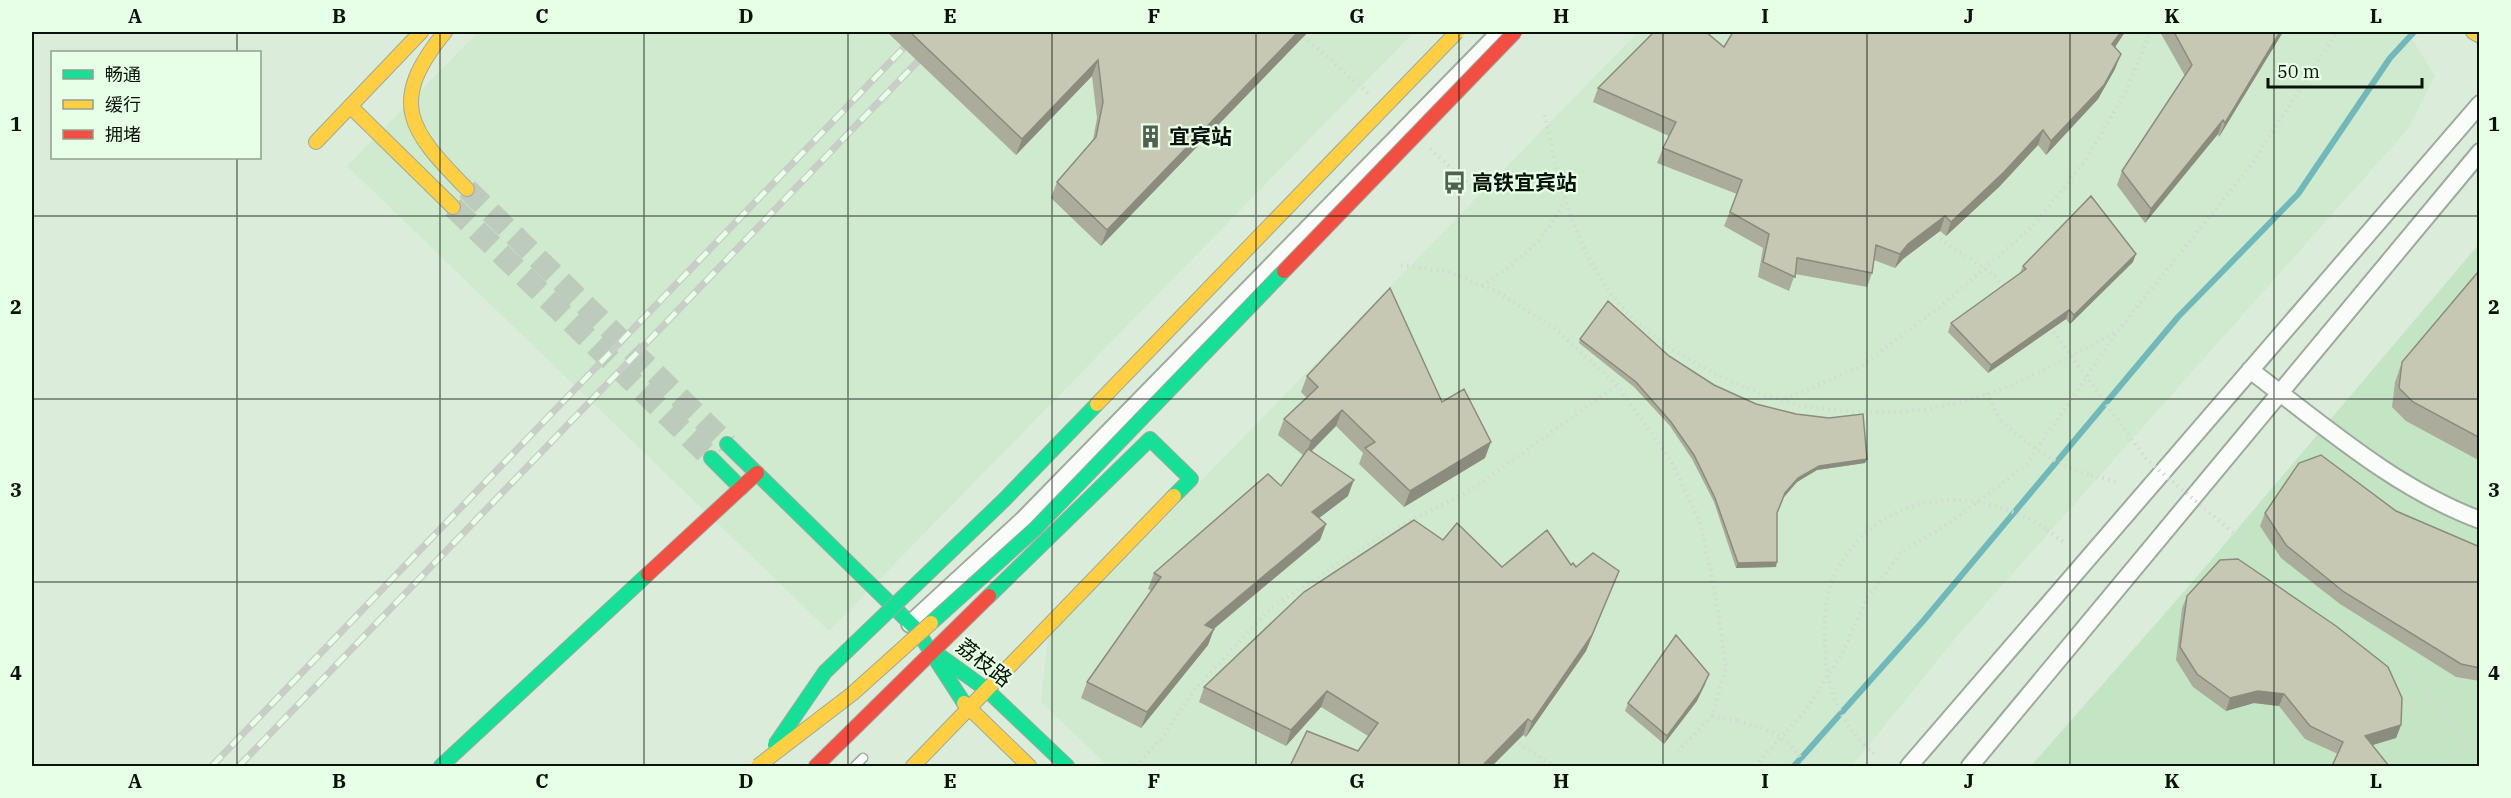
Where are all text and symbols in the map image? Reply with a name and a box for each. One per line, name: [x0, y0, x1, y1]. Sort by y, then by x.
text: A: [128, 2, 142, 29]
text: B: [332, 2, 346, 29]
text: C: [535, 2, 549, 29]
text: D: [738, 2, 754, 29]
text: E: [943, 2, 957, 29]
text: F: [1148, 2, 1160, 29]
text: G: [1349, 2, 1365, 29]
text: H: [1553, 2, 1569, 29]
text: I: [1761, 2, 1769, 29]
text: J: [1964, 2, 1974, 29]
text: K: [2164, 2, 2180, 29]
text: L: [2370, 2, 2382, 29]
legend: [51, 51, 261, 159]
scale bar: [2268, 51, 2422, 89]
text: 50 m: [2277, 60, 2320, 83]
text: 畅通: [105, 63, 141, 86]
text: 缓行: [105, 93, 141, 116]
text: 1: [10, 110, 22, 137]
text: 1: [2488, 110, 2500, 137]
place label: 宜宾站: [1169, 122, 1232, 150]
text: 拥堵: [105, 123, 141, 146]
building icon: 宜宾站: [1138, 124, 1164, 150]
place label: 高铁宜宾站: [1472, 168, 1577, 196]
bus stop icon: 高铁宜宾站: [1441, 170, 1467, 196]
text: 2: [10, 293, 22, 320]
text: 2: [2488, 293, 2500, 320]
text: 3: [10, 476, 22, 503]
text: 3: [2488, 476, 2500, 503]
street label: 荔枝路: [951, 632, 1018, 693]
text: 4: [10, 659, 22, 686]
text: 4: [2488, 659, 2500, 686]
text: A: [128, 767, 142, 794]
text: B: [332, 767, 346, 794]
text: C: [535, 767, 549, 794]
text: D: [738, 767, 754, 794]
text: E: [943, 767, 957, 794]
text: F: [1148, 767, 1160, 794]
text: G: [1349, 767, 1365, 794]
text: H: [1553, 767, 1569, 794]
text: I: [1761, 767, 1769, 794]
text: J: [1964, 767, 1974, 794]
text: K: [2164, 767, 2180, 794]
text: L: [2370, 767, 2382, 794]

